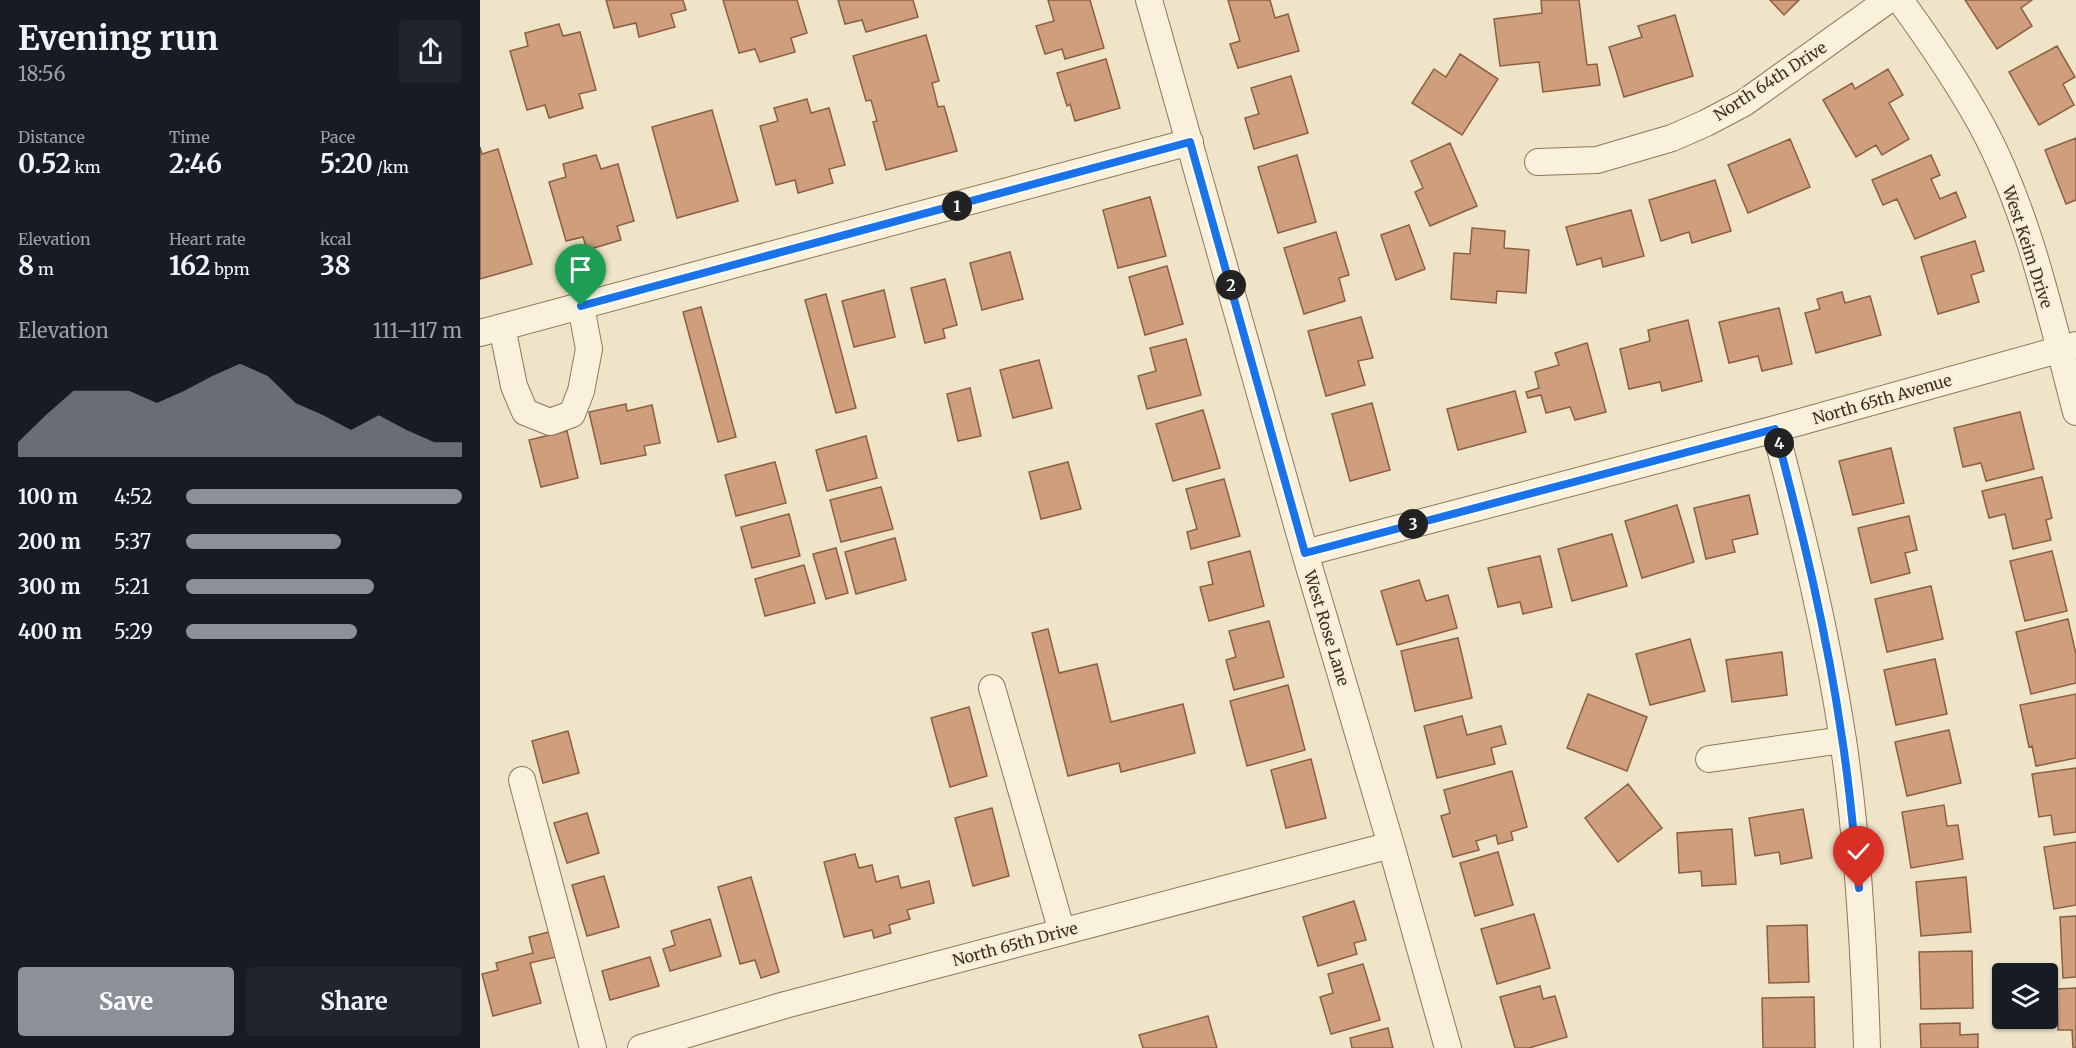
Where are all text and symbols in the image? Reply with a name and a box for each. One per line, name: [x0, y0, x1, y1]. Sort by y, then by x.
text: Evening run: [18, 18, 218, 59]
button: share: [399, 20, 462, 83]
street label: North 64th Drive: [1710, 37, 1830, 125]
text: 18:56: [18, 61, 66, 86]
text: Distance: [18, 127, 85, 147]
text: Time: [169, 127, 210, 147]
text: Pace: [320, 127, 355, 147]
text: 0.52: [18, 147, 71, 180]
text: 2:46: [169, 147, 222, 180]
text: 5:20: [320, 147, 373, 180]
text: km: [71, 157, 101, 177]
text: /km: [373, 157, 409, 177]
street label: West Keim Drive: [1998, 182, 2057, 311]
pin: 1: [942, 191, 972, 221]
text: 1: [953, 196, 961, 216]
text: Elevation: [18, 229, 91, 249]
text: Heart rate: [169, 229, 246, 249]
text: kcal: [320, 229, 351, 249]
pin: [555, 244, 606, 306]
text: 8: [18, 249, 34, 282]
text: 162: [169, 249, 210, 282]
text: 38: [320, 249, 351, 282]
icon: arrive: [564, 253, 597, 286]
text: m: [34, 259, 54, 279]
text: bpm: [210, 259, 250, 279]
pin: 2: [1216, 270, 1246, 300]
text: 2: [1226, 275, 1236, 295]
text: Elevation: [18, 318, 109, 343]
text: 111–117 m: [373, 318, 462, 343]
street label: North 65th Avenue: [1810, 370, 1954, 428]
pin: 4: [1764, 428, 1794, 458]
text: 4: [1774, 433, 1784, 453]
text: 100 m: [18, 484, 78, 509]
text: 4:52: [114, 484, 152, 509]
pin: 3: [1398, 509, 1428, 539]
text: 3: [1408, 514, 1418, 534]
text: 200 m: [18, 529, 81, 554]
text: 5:37: [114, 529, 151, 554]
street label: West Rose Lane: [1300, 567, 1354, 688]
text: 300 m: [18, 574, 81, 599]
text: 5:21: [114, 574, 150, 599]
text: 400 m: [18, 619, 82, 644]
text: 5:29: [114, 619, 153, 644]
pin: [1833, 826, 1884, 888]
icon: check: [1842, 835, 1875, 868]
street label: North 65th Drive: [950, 918, 1080, 970]
map controls: [1992, 963, 2058, 1029]
button: layers: [1992, 963, 2058, 1029]
button: Save: [18, 967, 234, 1036]
button: Share: [246, 967, 462, 1036]

